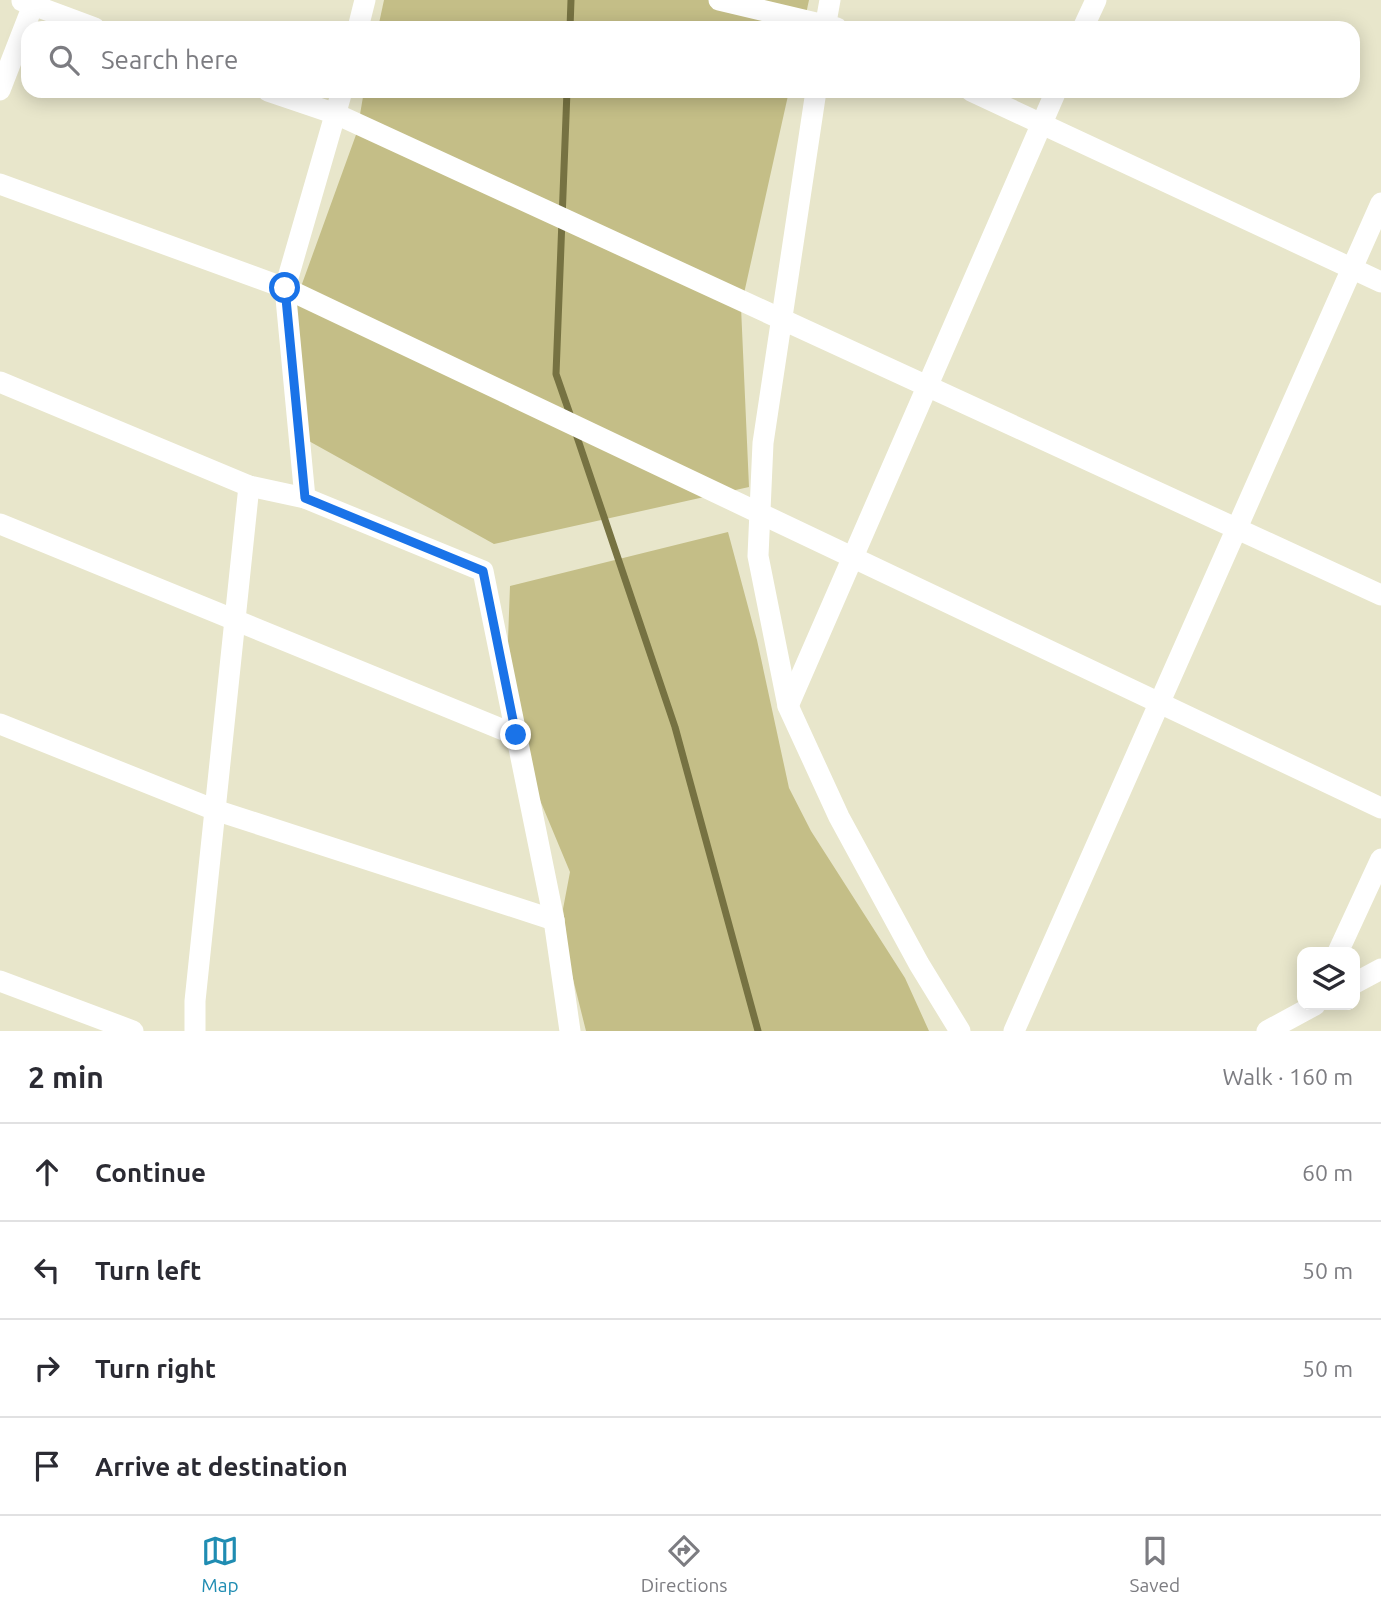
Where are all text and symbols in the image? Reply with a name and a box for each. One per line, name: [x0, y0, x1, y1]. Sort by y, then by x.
search box: [21, 21, 1360, 98]
icon: search: [45, 41, 83, 79]
text: Search here: [101, 45, 238, 74]
route start: [269, 272, 300, 303]
route end: [500, 719, 531, 750]
map controls: [1297, 947, 1360, 1010]
button: layers: [1297, 947, 1360, 1010]
text: 2 min: [28, 1060, 104, 1094]
text: Walk · 160 m: [1222, 1064, 1353, 1089]
icon: ahead: [28, 1153, 66, 1191]
text: Continue: [95, 1158, 206, 1187]
text: 60 m: [1302, 1160, 1353, 1185]
icon: left: [28, 1251, 66, 1289]
text: Turn left: [95, 1256, 201, 1285]
text: 50 m: [1302, 1258, 1353, 1283]
icon: right: [28, 1349, 66, 1387]
text: Turn right: [95, 1354, 216, 1383]
text: 50 m: [1302, 1356, 1353, 1381]
icon: arrive: [28, 1447, 66, 1485]
text: Arrive at destination: [95, 1452, 348, 1481]
tab: Map: [201, 1532, 239, 1596]
tab: Directions: [641, 1532, 728, 1596]
tab: Saved: [1129, 1532, 1180, 1596]

